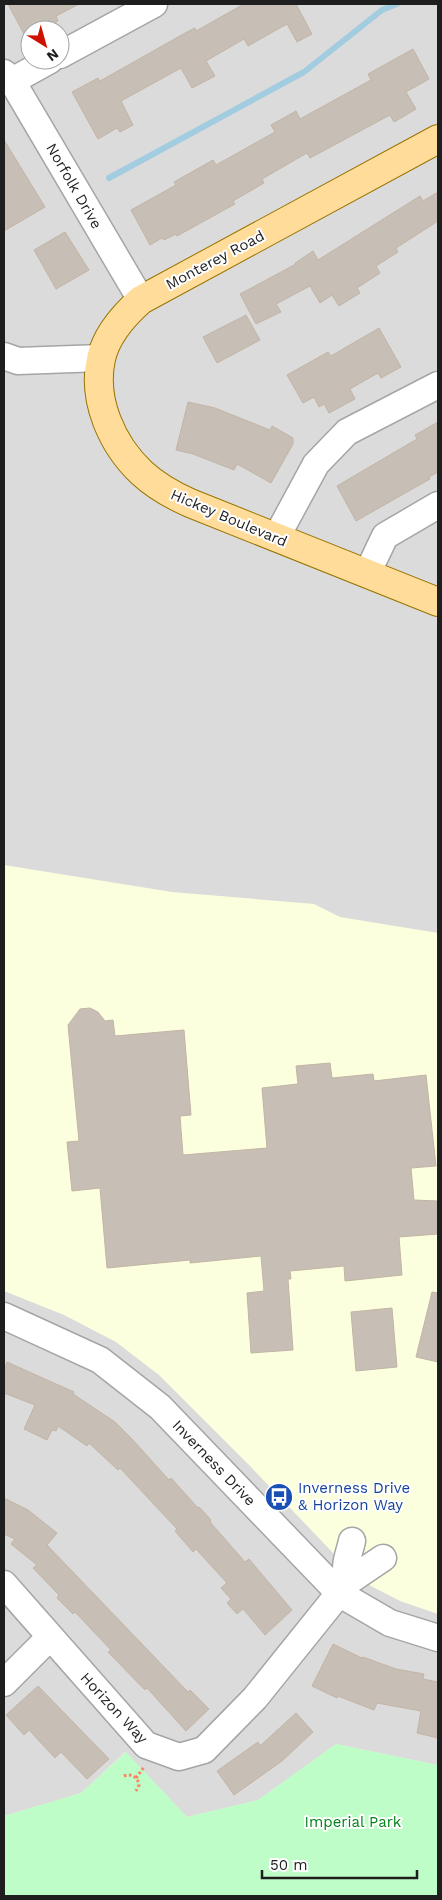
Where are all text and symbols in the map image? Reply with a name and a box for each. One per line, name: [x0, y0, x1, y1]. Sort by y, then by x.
north arrow: [20, 20, 70, 70]
text: N: [44, 46, 62, 65]
street label: Norfolk Drive: [42, 140, 106, 232]
street label: Monterey Road: [163, 226, 267, 294]
street label: Hickey Boulevard: [168, 485, 290, 551]
street label: Inverness Drive: [169, 1416, 259, 1510]
place label: Inverness Drive & Horizon Way: [298, 1479, 410, 1514]
bus stop icon: Inverness Drive & Horizon Way: [264, 1482, 294, 1512]
street label: Horizon Way: [77, 1669, 152, 1747]
park label: Imperial Park: [305, 1813, 402, 1831]
scale bar: [262, 1848, 417, 1880]
text: 50 m: [270, 1856, 307, 1874]

